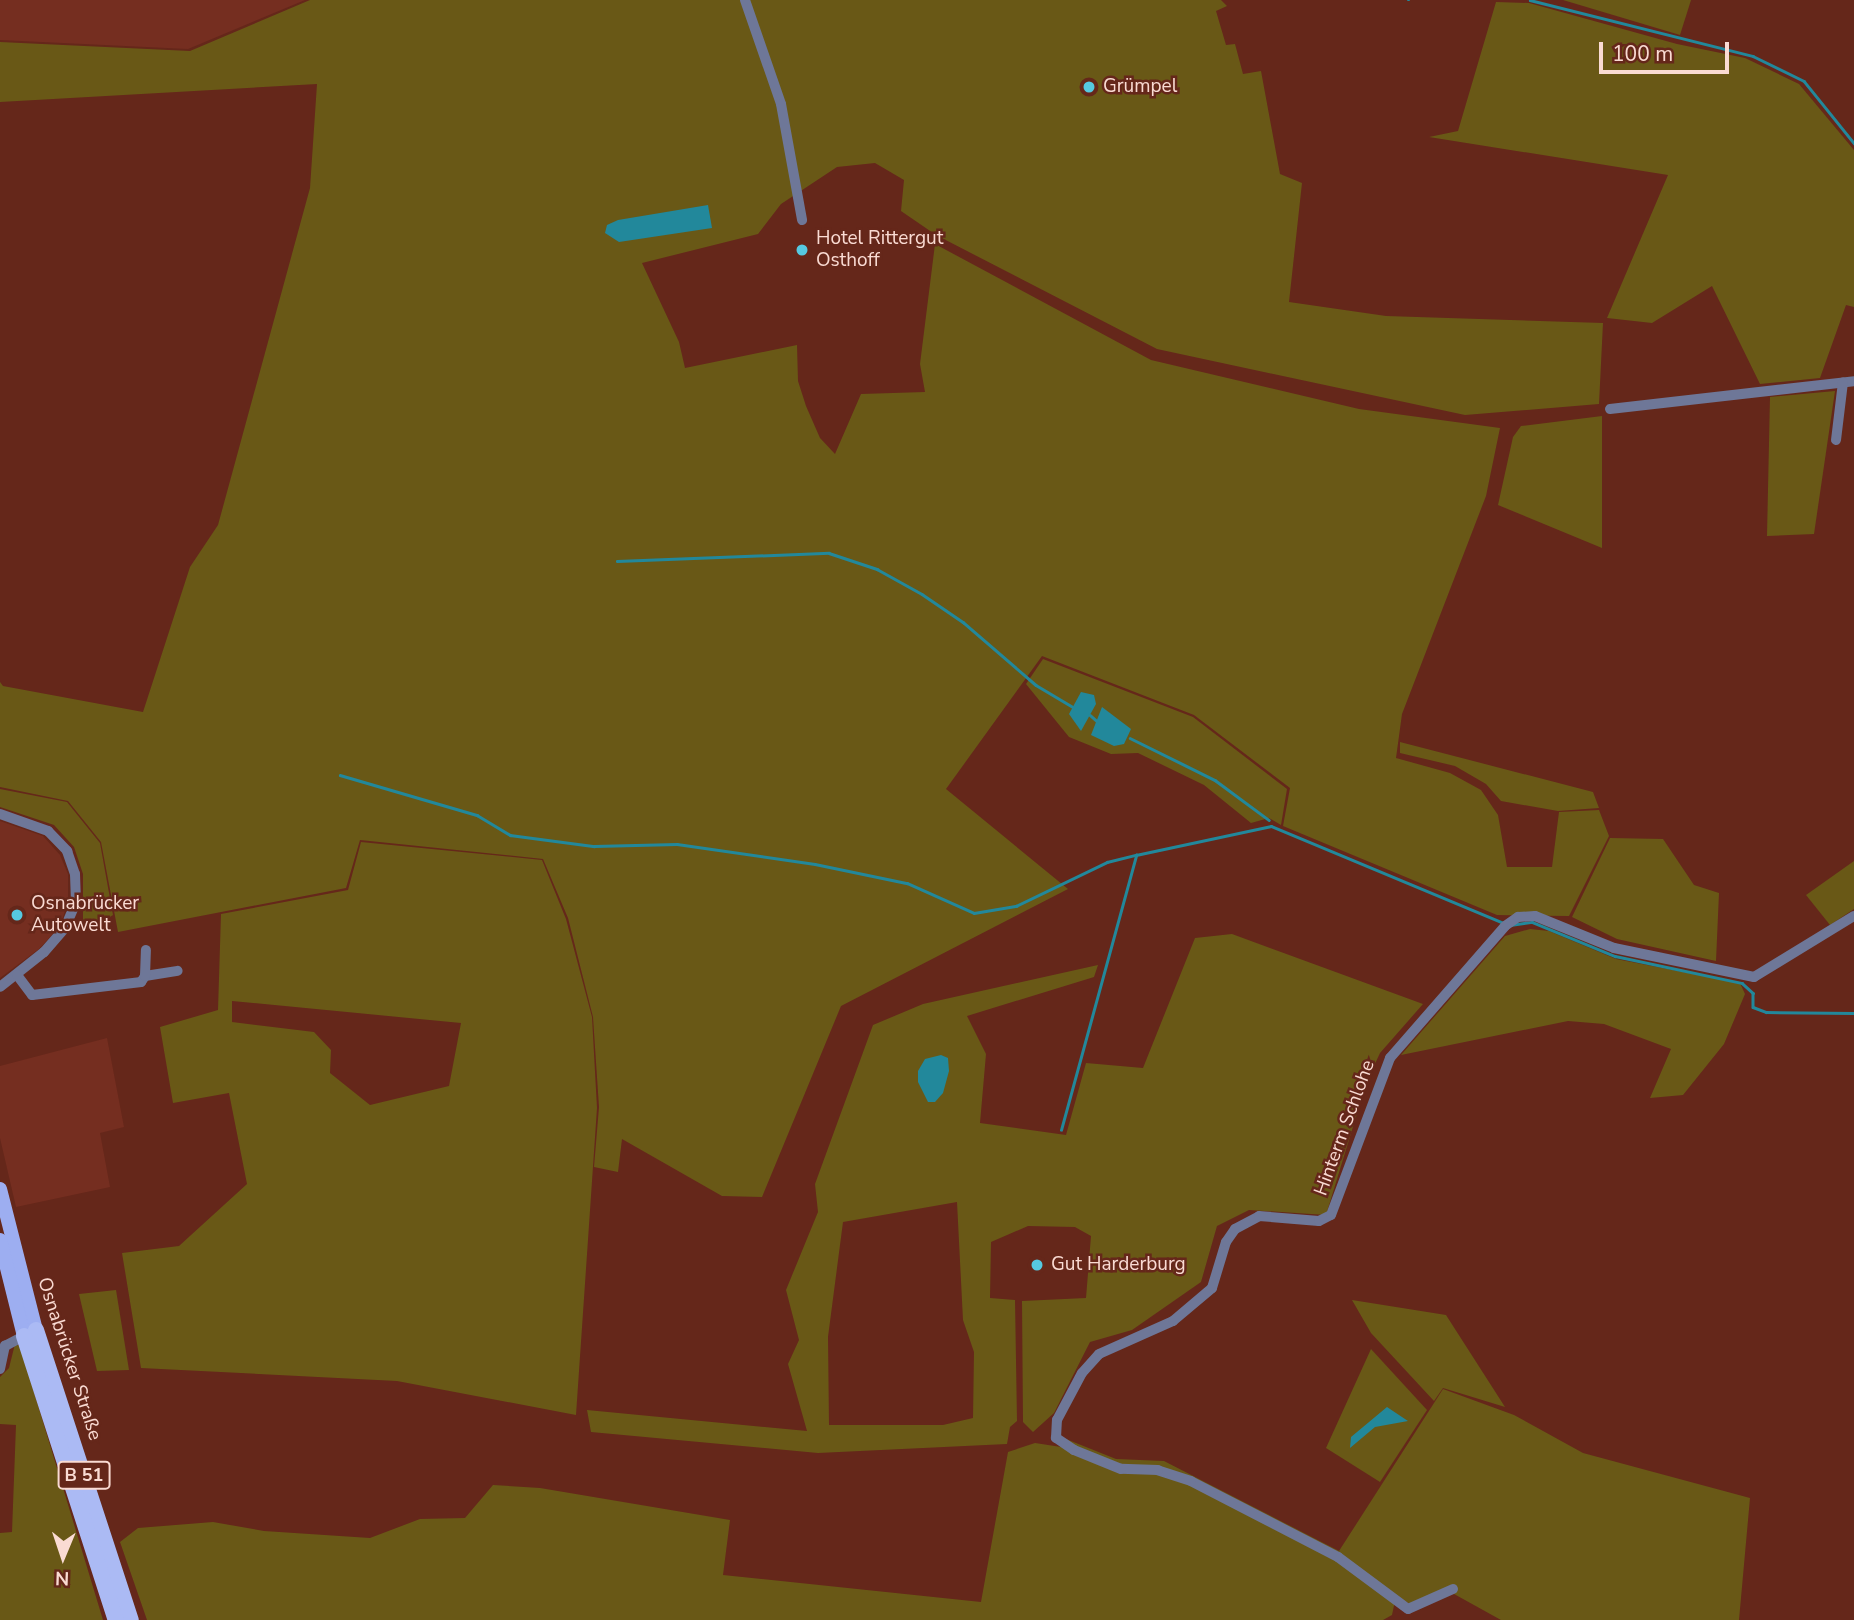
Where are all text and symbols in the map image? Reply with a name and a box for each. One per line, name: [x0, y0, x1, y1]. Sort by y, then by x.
scale bar: [1602, 28, 1731, 72]
text: 100 m: [1612, 40, 1673, 68]
place label: Grümpel: [1103, 76, 1177, 98]
marker: Grümpel: [1081, 79, 1097, 95]
place label: Hotel Rittergut Osthoff: [816, 228, 943, 272]
marker: Hotel Rittergut Osthoff: [794, 242, 810, 258]
place label: Osnabrücker Autowelt: [31, 893, 139, 937]
marker: Osnabrücker Autowelt: [9, 907, 25, 923]
street label: Hinterm Schlohe: [1310, 1057, 1380, 1199]
place label: Gut Harderburg: [1051, 1254, 1186, 1276]
marker: Gut Harderburg: [1029, 1257, 1045, 1273]
street label: Osnabrücker Straße: [32, 1275, 106, 1443]
road number: B 51: [56, 1460, 112, 1490]
north arrow: [28, 1522, 98, 1592]
text: N: [55, 1565, 70, 1591]

